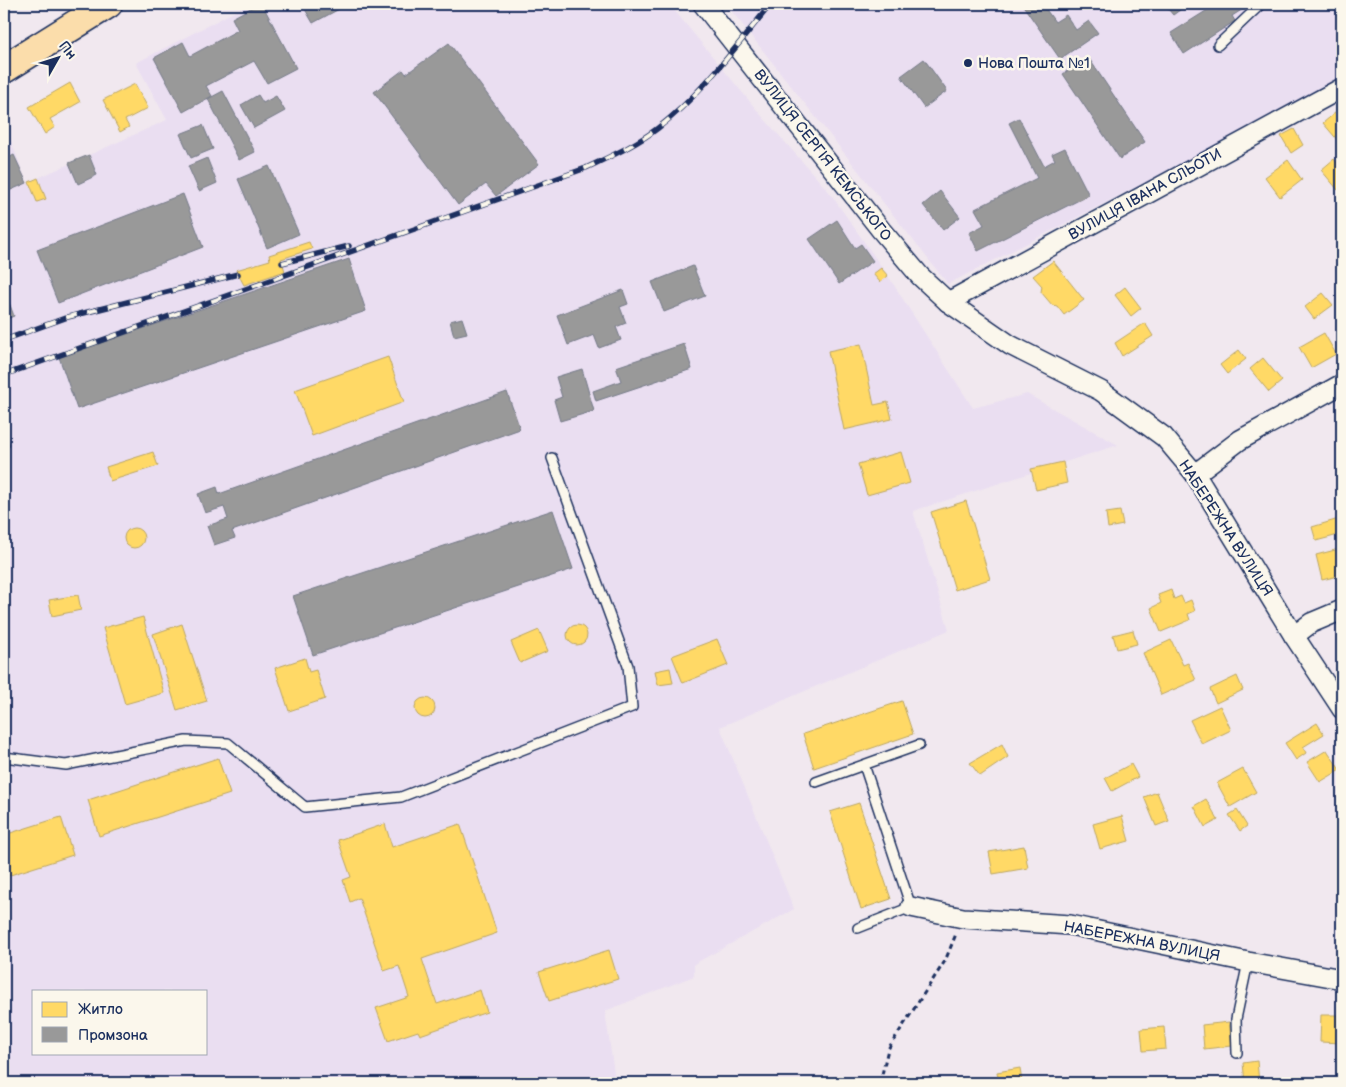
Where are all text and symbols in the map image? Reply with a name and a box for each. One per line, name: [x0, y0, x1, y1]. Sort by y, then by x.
north arrow: [32, 32, 82, 82]
text: Пн: [55, 38, 80, 63]
place label: Нова Пошта №1: [978, 54, 1090, 73]
marker: Нова Пошта №1: [962, 57, 974, 69]
street label: ВУЛИЦЯ СЕРГІЯ КЕМСЬКОГО: [750, 66, 896, 245]
street label: ВУЛИЦЯ ІВАНА СЛЬОТИ: [1065, 144, 1225, 245]
street label: НАБЕРЕЖНА ВУЛИЦЯ: [1174, 456, 1277, 600]
street label: НАБЕРЕЖНА ВУЛИЦЯ: [1062, 917, 1222, 966]
legend: [32, 990, 208, 1054]
text: Житло: [78, 1000, 123, 1019]
text: Промзона: [78, 1026, 148, 1045]

